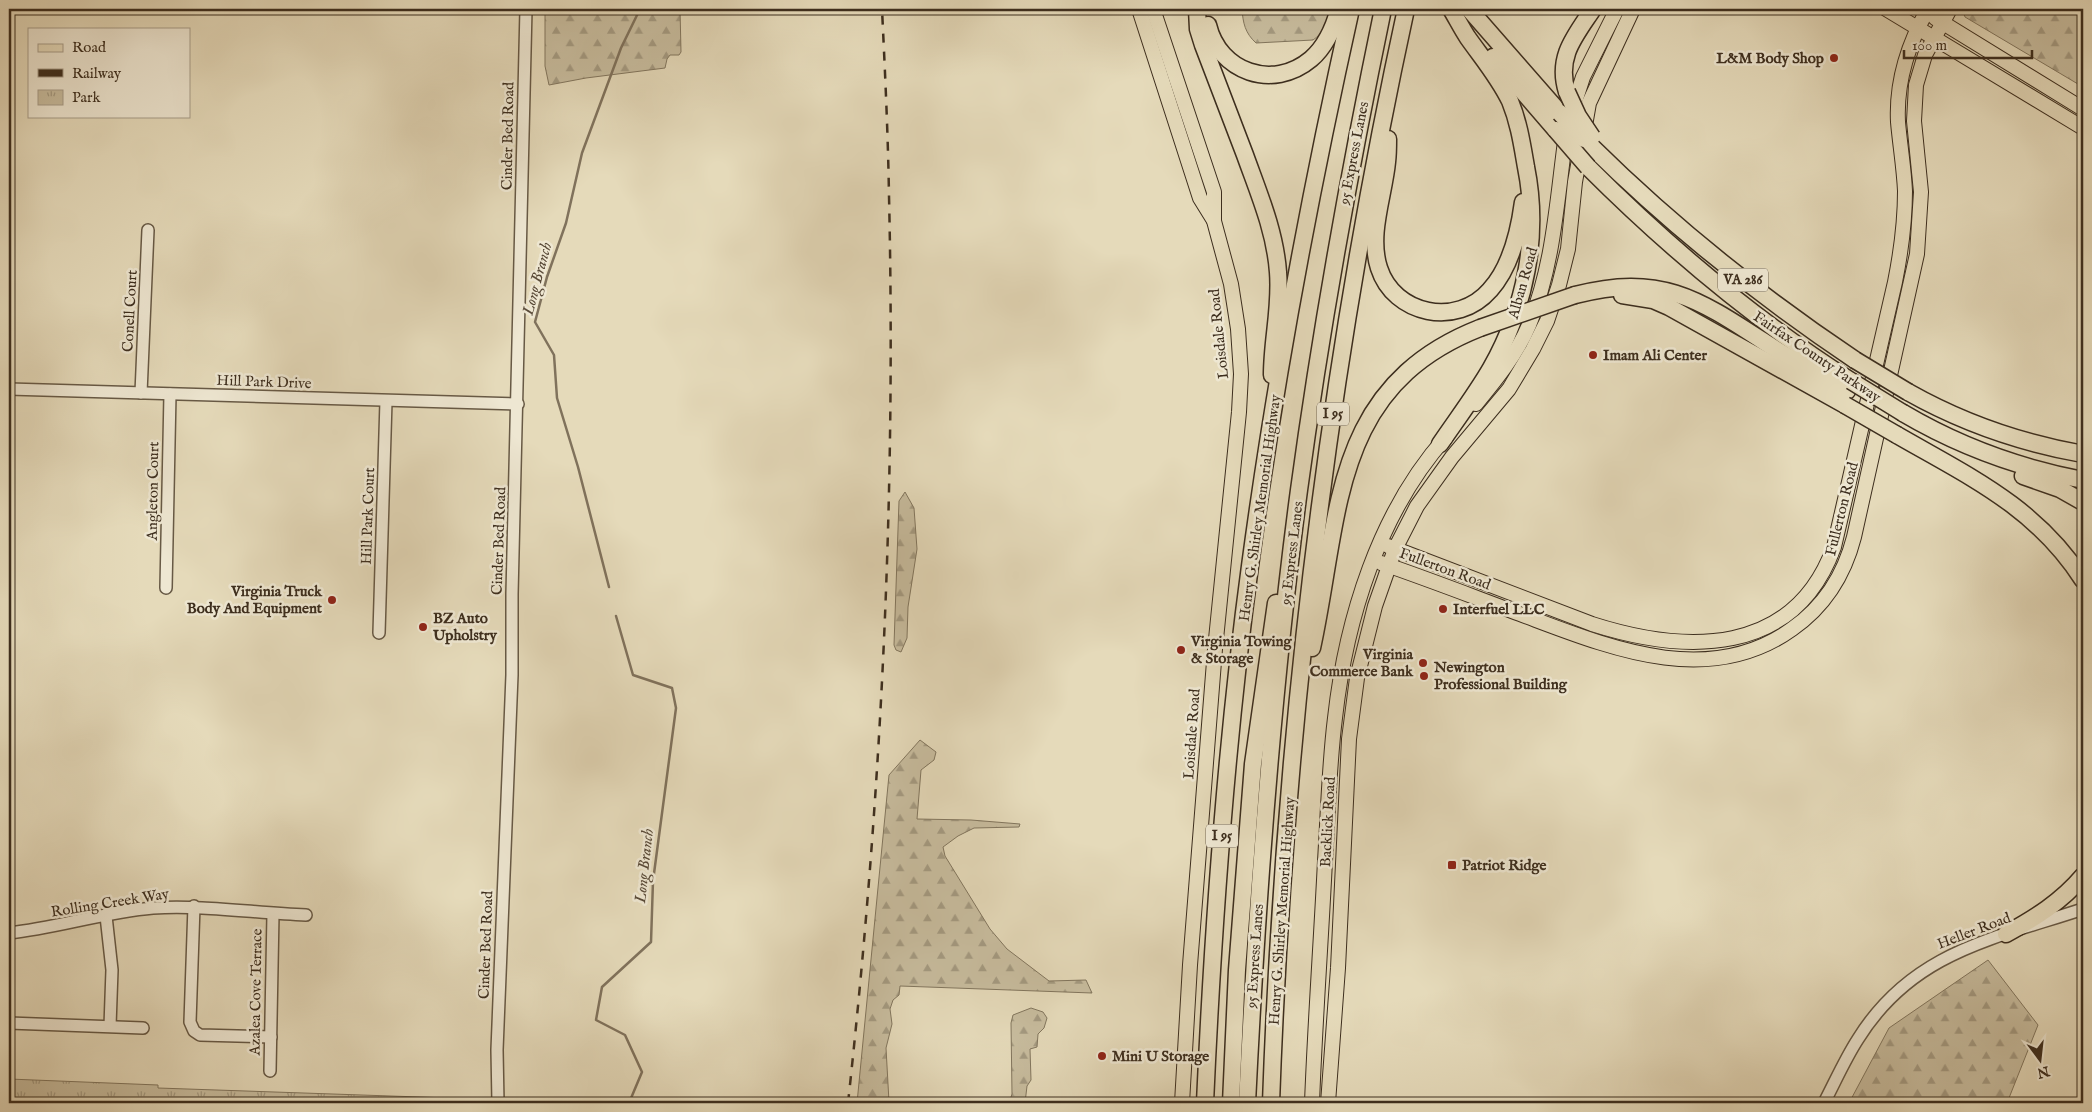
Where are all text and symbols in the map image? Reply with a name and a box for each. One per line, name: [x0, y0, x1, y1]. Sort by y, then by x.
legend: [28, 28, 190, 118]
scale bar: [1904, 28, 2032, 60]
text: 100 m: [1912, 36, 1948, 55]
text: Road: [72, 38, 107, 57]
place label: L&M Body Shop: [1716, 49, 1824, 68]
marker: L&M Body Shop: [1828, 52, 1840, 64]
text: Railway: [72, 64, 122, 83]
street label: Cinder Bed Road: [498, 81, 518, 190]
text: Park: [72, 88, 102, 107]
street label: 95 Express Lanes: [1335, 100, 1373, 207]
water label: Long Branch: [518, 240, 557, 319]
street label: Alban Road: [1503, 244, 1543, 322]
road number: VA 286: [1718, 268, 1768, 292]
street label: Conell Court: [118, 269, 142, 353]
street label: Loisdale Road: [1205, 287, 1233, 380]
street label: Fairfax County Parkway: [1749, 307, 1885, 407]
place label: Imam Ali Center: [1603, 346, 1708, 365]
marker: Imam Ali Center: [1587, 349, 1599, 361]
street label: Hill Park Drive: [216, 371, 312, 393]
street label: Henry G. Shirley Memorial Highway: [1235, 393, 1285, 623]
road number: I 95: [1317, 402, 1349, 426]
street label: Angleton Court: [143, 441, 163, 542]
street label: Fullerton Road: [1821, 459, 1863, 558]
street label: Hill Park Court: [357, 467, 379, 565]
street label: Cinder Bed Road: [488, 486, 510, 595]
street label: 95 Express Lanes: [1276, 500, 1308, 607]
street label: Fullerton Road: [1397, 544, 1494, 595]
place label: Virginia Truck Body And Equipment: [187, 582, 323, 618]
marker: Virginia Truck Body And Equipment: [326, 594, 338, 606]
place label: Interfuel LLC: [1453, 600, 1545, 619]
marker: Interfuel LLC: [1437, 603, 1449, 615]
place label: BZ Auto Upholstry: [432, 609, 497, 645]
marker: BZ Auto Upholstry: [417, 621, 429, 633]
place label: Virginia Towing & Storage: [1190, 632, 1293, 668]
marker: Virginia Towing & Storage: [1175, 644, 1187, 656]
place label: Virginia Commerce Bank: [1310, 645, 1414, 681]
marker: Virginia Commerce Bank: [1417, 657, 1429, 669]
place label: Newington Professional Building: [1433, 658, 1568, 694]
marker: Newington Professional Building: [1418, 670, 1430, 682]
street label: Loisdale Road: [1179, 687, 1205, 780]
street label: Backlick Road: [1316, 775, 1340, 868]
street label: Henry G. Shirley Memorial Highway: [1265, 796, 1300, 1026]
road number: I 95: [1206, 824, 1238, 848]
water label: Long Branch: [631, 828, 659, 905]
place label: Patriot Ridge: [1462, 856, 1547, 875]
marker: Patriot Ridge: [1446, 859, 1458, 871]
street label: Rolling Creek Way: [50, 884, 171, 922]
street label: Cinder Bed Road: [475, 890, 497, 999]
street label: 95 Express Lanes: [1242, 903, 1268, 1010]
street label: Heller Road: [1935, 908, 2014, 954]
street label: Azalea Cove Terrace: [245, 928, 267, 1057]
north arrow: [2014, 1034, 2064, 1084]
place label: Mini U Storage: [1112, 1047, 1209, 1066]
marker: Mini U Storage: [1096, 1050, 1108, 1062]
text: N: [2035, 1061, 2052, 1082]

